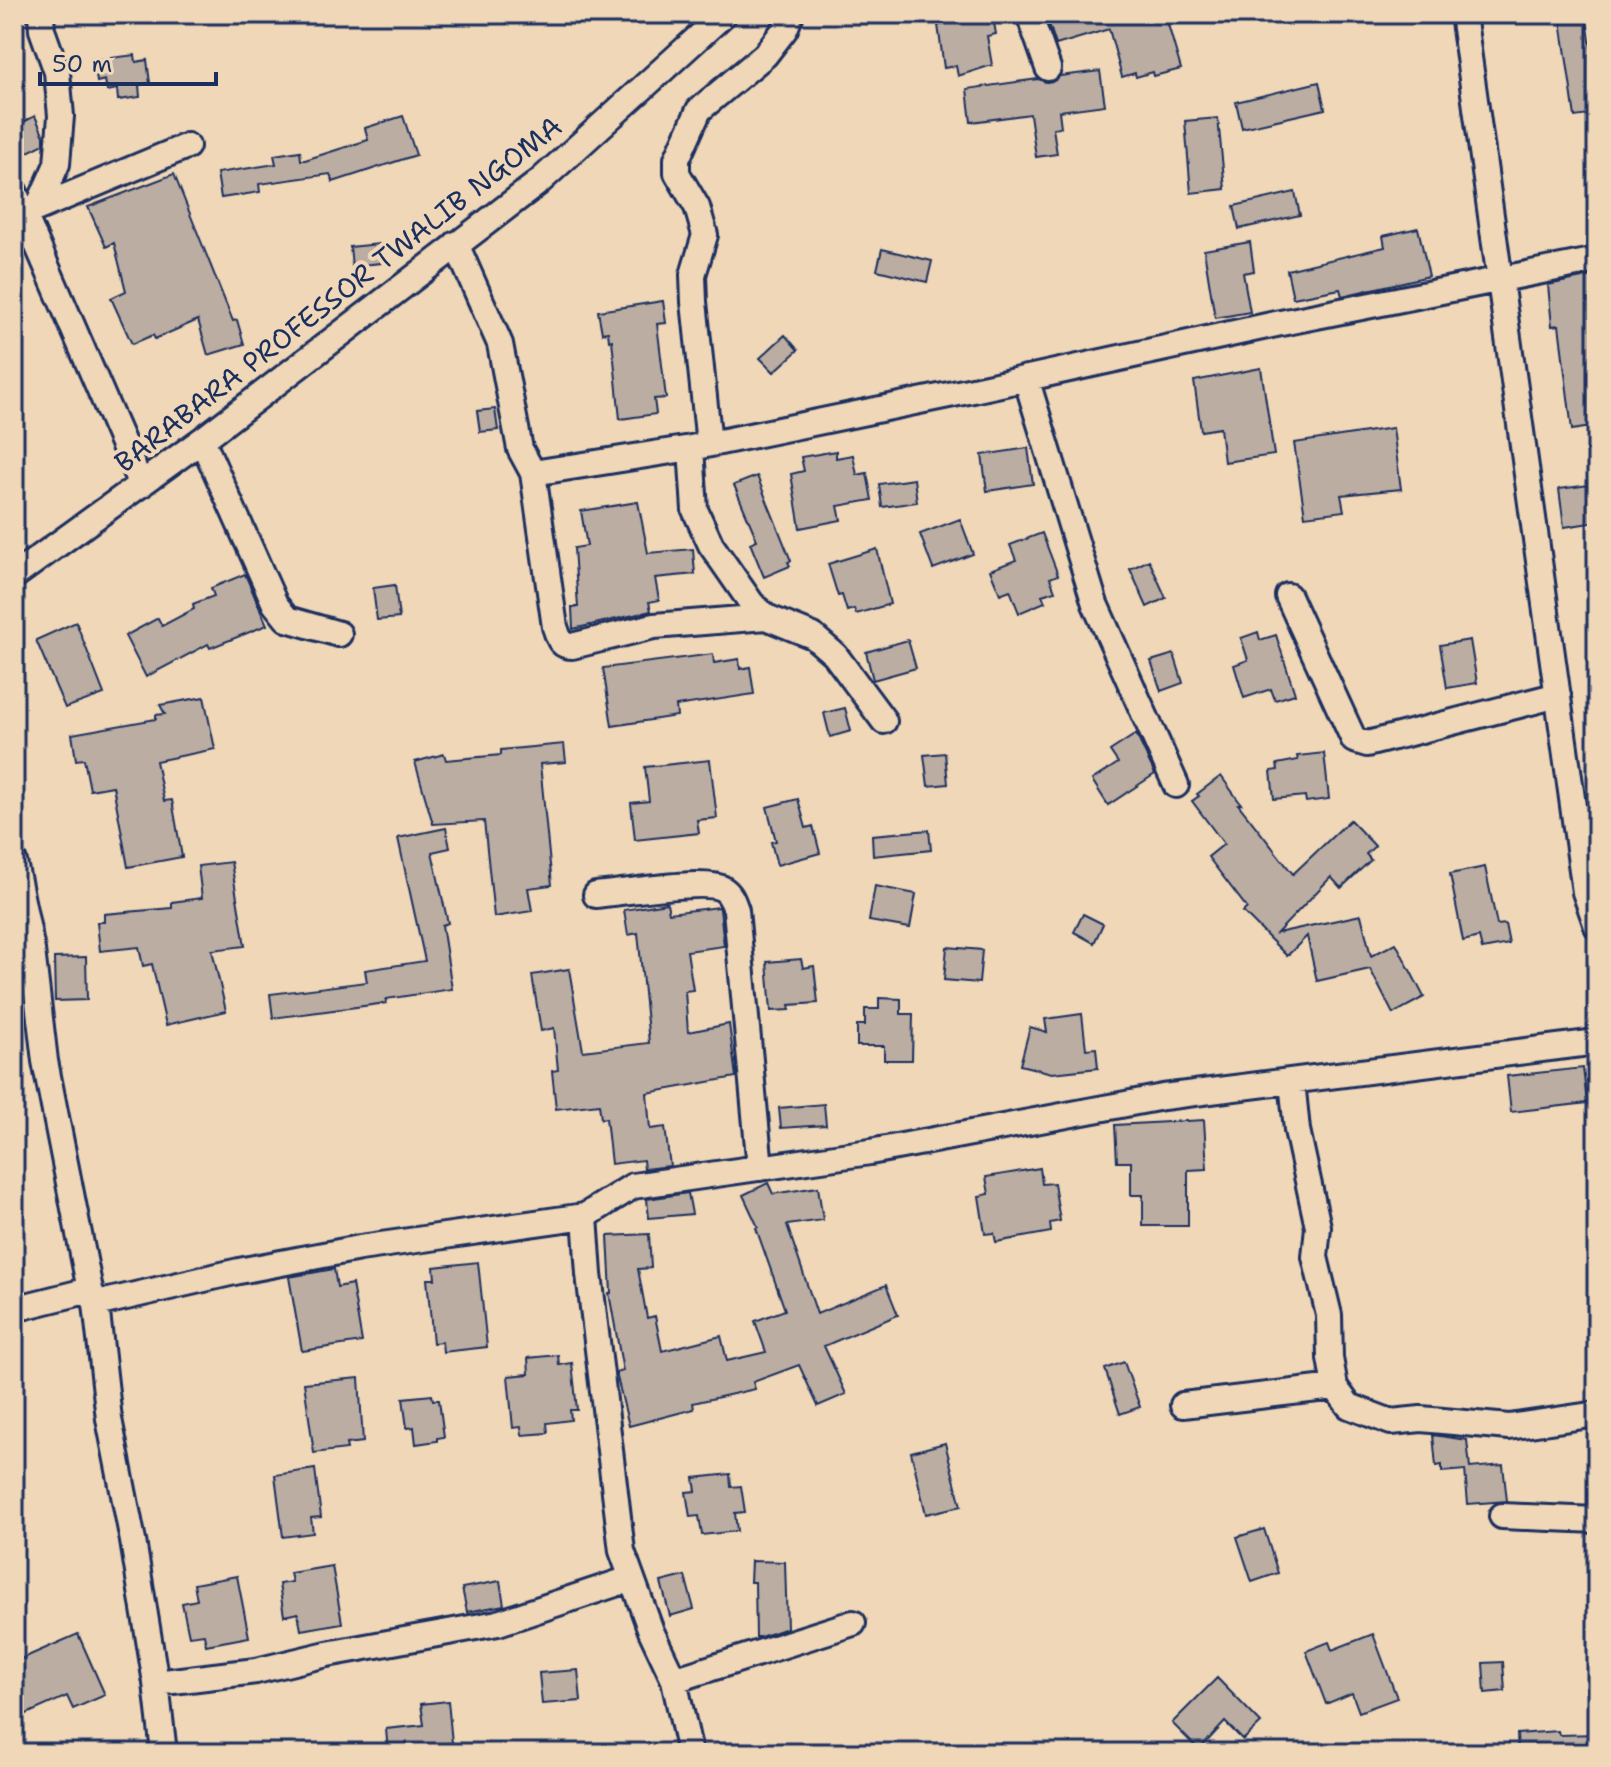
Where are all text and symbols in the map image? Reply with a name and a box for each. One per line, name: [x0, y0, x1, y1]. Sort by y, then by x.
scale bar: [40, 36, 216, 86]
text: 50 m: [52, 48, 112, 80]
street label: BARABARA PROFESSOR TWALIB NGOMA: [106, 107, 570, 481]

